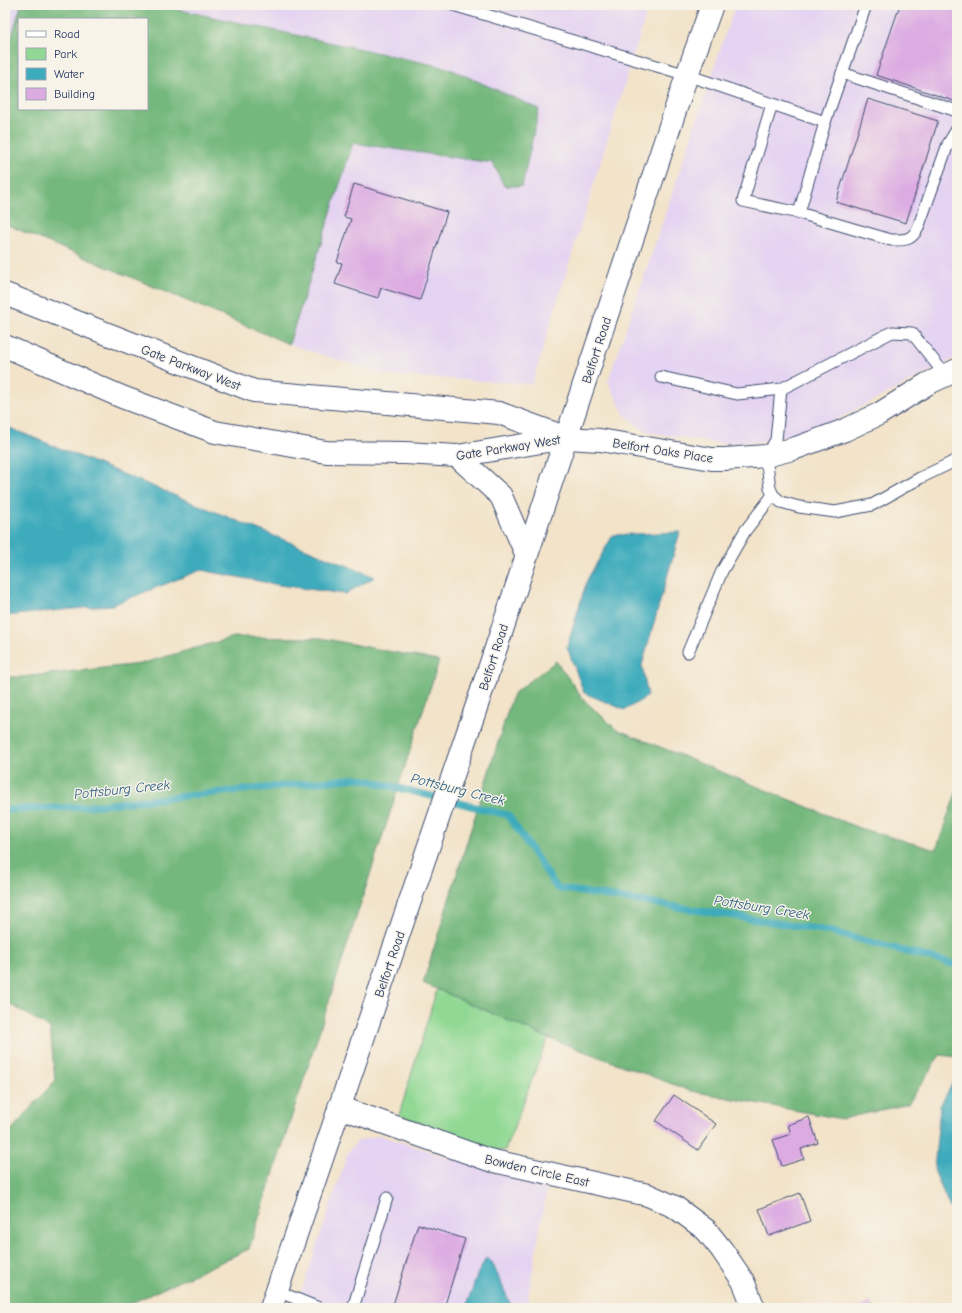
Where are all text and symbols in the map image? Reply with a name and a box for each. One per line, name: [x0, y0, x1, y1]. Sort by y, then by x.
legend: [18, 18, 148, 110]
text: Road: [54, 27, 80, 41]
text: Park: [54, 47, 77, 61]
text: Water: [54, 67, 84, 81]
text: Building: [54, 87, 95, 101]
street label: Belfort Road: [579, 315, 614, 385]
street label: Gate Parkway West: [139, 342, 244, 394]
street label: Gate Parkway West: [455, 432, 563, 463]
street label: Belfort Oaks Place: [612, 435, 715, 466]
street label: Belfort Road: [476, 622, 511, 692]
water label: Pottsburg Creek: [409, 770, 507, 809]
water label: Pottsburg Creek: [73, 776, 171, 803]
water label: Pottsburg Creek: [713, 892, 811, 923]
street label: Belfort Road: [371, 929, 408, 999]
street label: Bowden Circle East: [483, 1151, 592, 1190]

